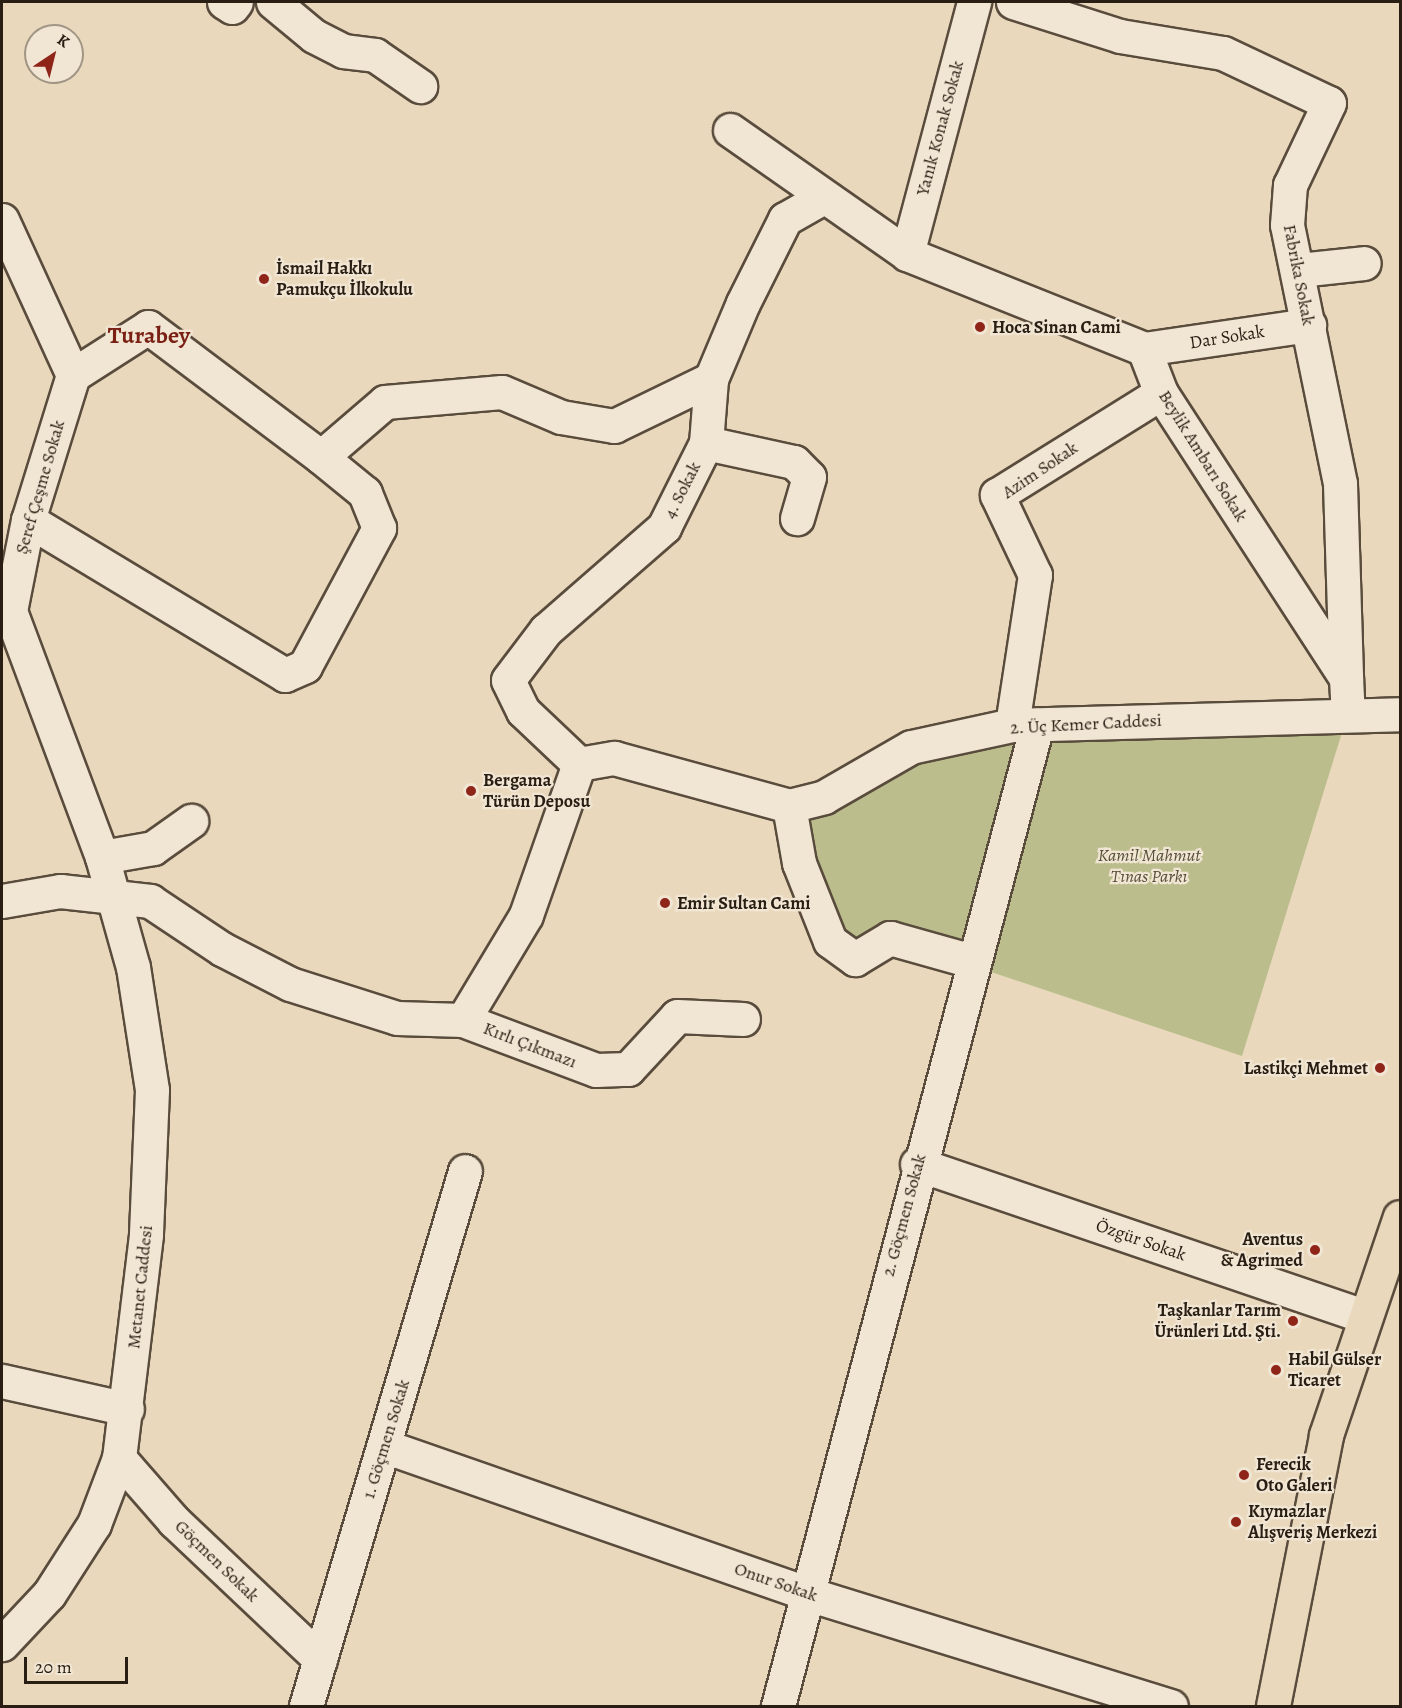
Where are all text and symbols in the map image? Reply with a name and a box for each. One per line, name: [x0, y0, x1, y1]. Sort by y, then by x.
north arrow: [24, 24, 84, 84]
text: K: [53, 29, 74, 53]
street label: Yanık Konak Sokak: [912, 58, 968, 198]
street label: Fabrika Sokak: [1279, 223, 1319, 327]
place label: İsmail Hakkı Pamukçu İlkokulu: [276, 258, 413, 300]
marker: İsmail Hakkı Pamukçu İlkokulu: [257, 272, 271, 286]
place label: Hoca Sinan Cami: [992, 316, 1121, 338]
marker: Hoca Sinan Cami: [973, 320, 987, 334]
street label: Dar Sokak: [1188, 320, 1266, 354]
district label: Turabey: [108, 322, 190, 350]
street label: Beylik Ambarı Sokak: [1154, 386, 1252, 526]
street label: Şeref Çeşme Sokak: [11, 418, 69, 556]
street label: Azim Sokak: [998, 437, 1082, 503]
street label: 4. Sokak: [658, 458, 706, 522]
street label: 2. Üç Kemer Caddesi: [1009, 709, 1163, 739]
place label: Bergama Türün Deposu: [483, 770, 590, 812]
marker: Bergama Türün Deposu: [464, 784, 478, 798]
park label: Kamil Mahmut Tınas Parkı: [1098, 845, 1200, 888]
place label: Emir Sultan Cami: [677, 892, 811, 914]
marker: Emir Sultan Cami: [658, 896, 672, 910]
street label: Kırlı Çıkmazı: [480, 1017, 580, 1073]
place label: Lastikçi Mehmet: [1244, 1057, 1368, 1079]
marker: Lastikçi Mehmet: [1373, 1061, 1387, 1075]
street label: 2. Göçmen Sokak: [877, 1151, 931, 1279]
street label: Özgür Sokak: [1093, 1214, 1189, 1266]
street label: Metanet Caddesi: [123, 1224, 157, 1350]
place label: Aventus & Agrimed: [1221, 1229, 1303, 1272]
marker: Aventus & Agrimed: [1308, 1243, 1322, 1257]
place label: Taşkanlar Tarım Ürünleri Ltd. Şti.: [1154, 1300, 1281, 1342]
marker: Taşkanlar Tarım Ürünleri Ltd. Şti.: [1286, 1314, 1300, 1328]
place label: Habil Gülser Ticaret: [1288, 1349, 1381, 1392]
marker: Habil Gülser Ticaret: [1269, 1363, 1283, 1377]
street label: 1. Göçmen Sokak: [358, 1377, 414, 1501]
place label: Ferecik Oto Galeri: [1256, 1454, 1333, 1496]
marker: Ferecik Oto Galeri: [1237, 1468, 1251, 1482]
place label: Kıymazlar Alışveriş Merkezi: [1248, 1501, 1377, 1544]
street label: Göçmen Sokak: [170, 1515, 264, 1607]
marker: Kıymazlar Alışveriş Merkezi: [1229, 1515, 1243, 1529]
street label: Onur Sokak: [732, 1558, 820, 1606]
scale bar: [27, 1645, 130, 1683]
text: 20 m: [35, 1655, 72, 1679]

